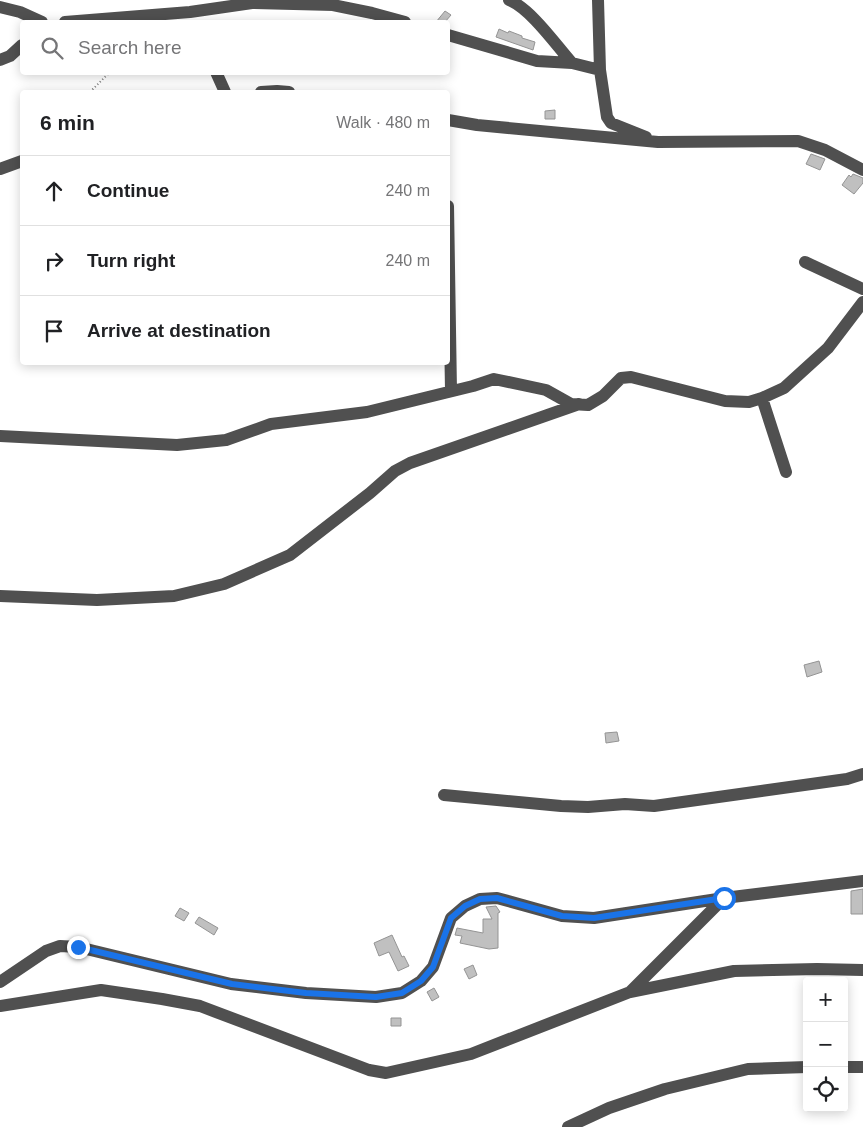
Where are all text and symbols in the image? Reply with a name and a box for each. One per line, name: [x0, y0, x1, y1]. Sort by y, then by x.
search box: [20, 20, 450, 75]
icon: search: [38, 34, 66, 62]
text: Search here: [78, 37, 182, 58]
text: 6 min: [40, 111, 95, 134]
text: Walk · 480 m: [336, 114, 430, 131]
icon: ahead: [40, 177, 68, 205]
text: Continue: [87, 180, 169, 201]
text: 240 m: [386, 182, 430, 199]
icon: right: [40, 247, 68, 275]
text: Turn right: [87, 250, 175, 271]
text: 240 m: [386, 252, 430, 269]
icon: arrive: [40, 317, 68, 345]
text: Arrive at destination: [87, 320, 271, 341]
route start: [713, 887, 736, 910]
route end: [67, 936, 90, 959]
map controls: [803, 977, 848, 1112]
button: +: [803, 977, 848, 1022]
button: −: [803, 1022, 848, 1067]
button: locate: [803, 1067, 848, 1112]

